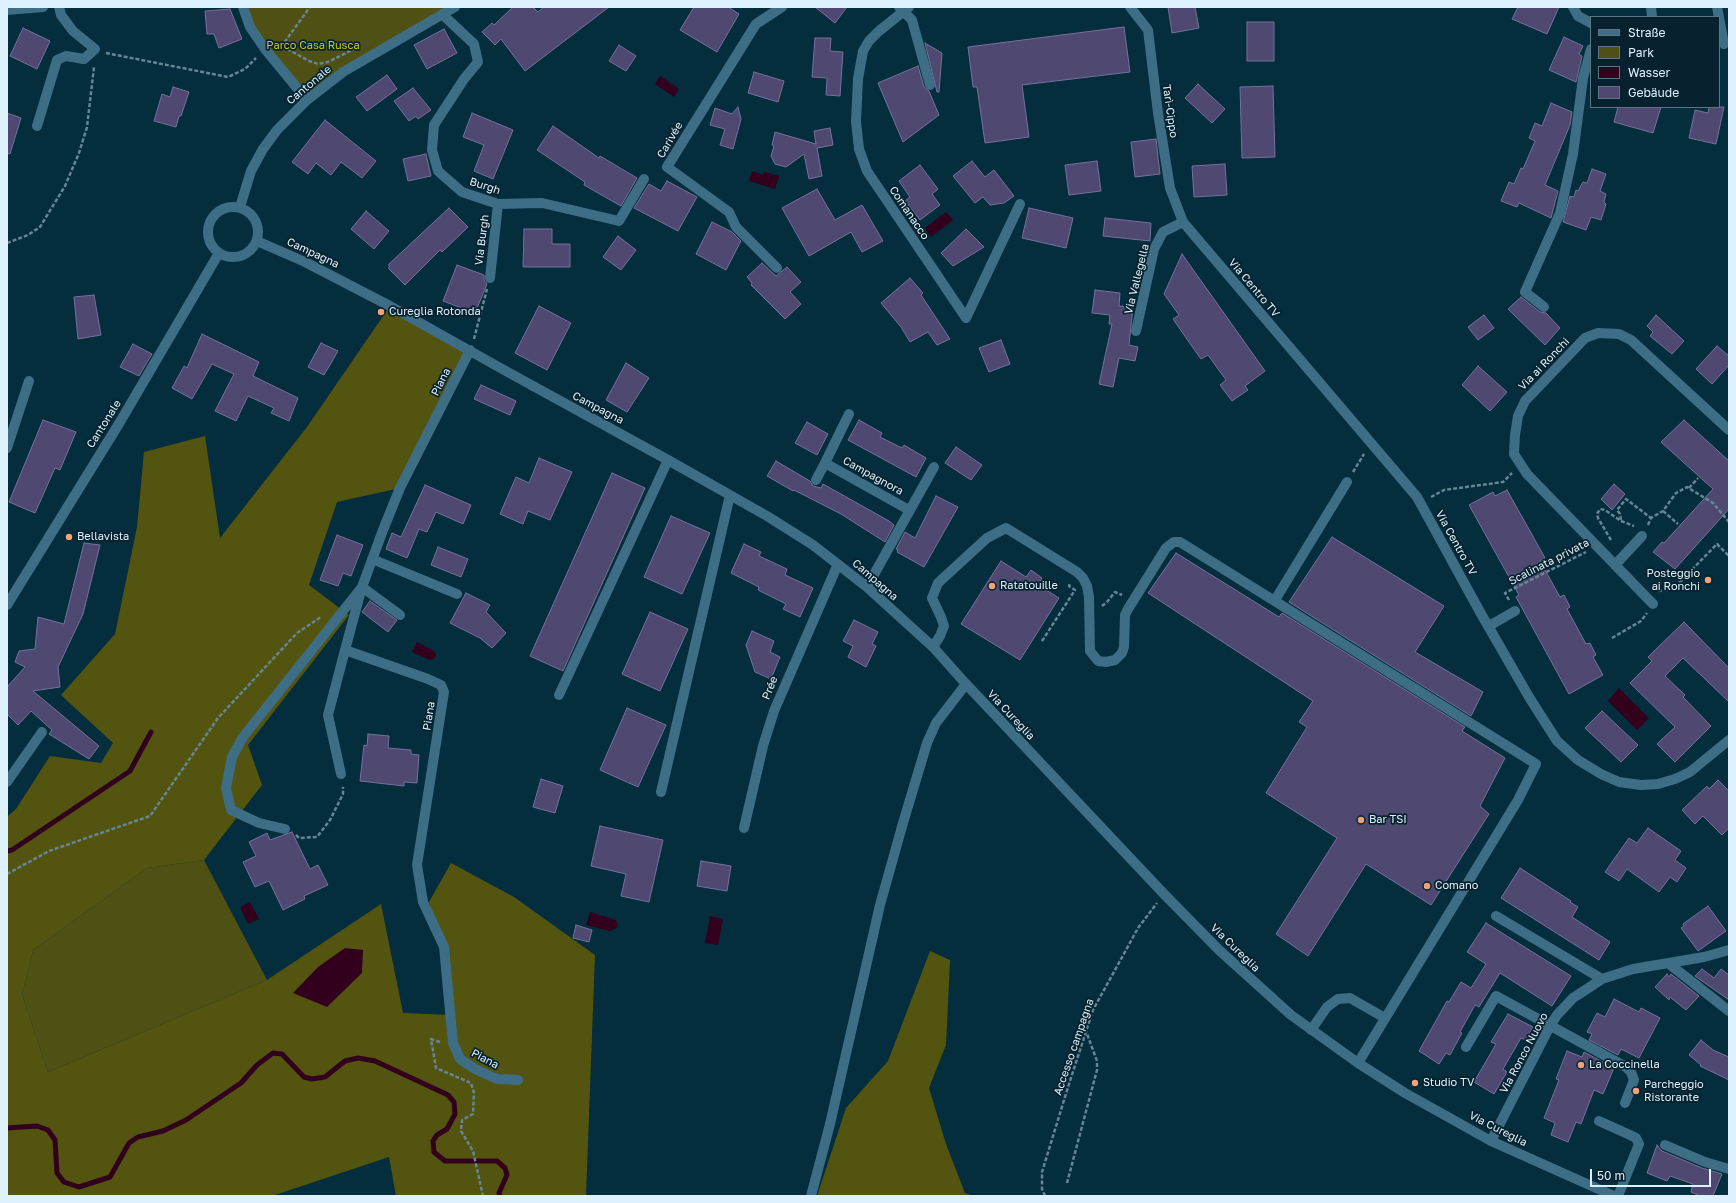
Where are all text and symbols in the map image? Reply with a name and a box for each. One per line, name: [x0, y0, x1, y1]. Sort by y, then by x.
legend: [1590, 16, 1720, 108]
text: Straße: [1628, 25, 1666, 40]
park label: Parco Casa Rusca: [266, 39, 360, 53]
text: Park: [1628, 45, 1654, 60]
street label: Cantonale: [284, 63, 334, 107]
text: Wasser: [1628, 65, 1670, 80]
street label: Tarì-Cippo: [1160, 83, 1180, 139]
text: Gebäude: [1628, 85, 1679, 100]
street label: Carivée: [654, 120, 686, 160]
street label: Burgh: [468, 175, 502, 197]
street label: Comanacco: [886, 184, 932, 242]
street label: Via Burgh: [472, 214, 492, 266]
street label: Campagna: [285, 235, 341, 271]
street label: Via Vallegella: [1122, 243, 1152, 315]
street label: Via Centro TV: [1226, 256, 1282, 320]
place label: Cureglia Rotonda: [389, 305, 481, 319]
marker: Cureglia Rotonda: [376, 307, 386, 317]
street label: Via ai Ronchi: [1516, 335, 1572, 393]
street label: Piana: [428, 366, 454, 398]
street label: Campagna: [570, 389, 626, 427]
street label: Cantonale: [84, 398, 124, 450]
street label: Campagnora: [841, 454, 905, 498]
street label: Via Centro TV: [1433, 508, 1479, 578]
place label: Bellavista: [77, 530, 129, 544]
marker: Bellavista: [64, 532, 74, 542]
street label: Scalinata privata: [1507, 536, 1591, 588]
street label: Campagna: [849, 557, 901, 603]
place label: Posteggio ai Ronchi: [1647, 567, 1700, 593]
marker: Posteggio ai Ronchi: [1703, 575, 1713, 585]
place label: Ratatouille: [1000, 579, 1058, 593]
marker: Ratatouille: [987, 581, 997, 591]
street label: Prée: [759, 674, 781, 702]
street label: Via Cureglia: [985, 687, 1037, 743]
street label: Piana: [420, 700, 438, 732]
place label: Bar TSI: [1369, 813, 1407, 827]
marker: Bar TSI: [1356, 815, 1366, 825]
place label: Comano: [1435, 879, 1478, 893]
marker: Comano: [1422, 881, 1432, 891]
street label: Via Cureglia: [1208, 921, 1262, 975]
street label: Accesso campagna: [1051, 997, 1097, 1097]
street label: Via Ronco Nuovo: [1497, 1010, 1551, 1096]
street label: Piana: [469, 1046, 501, 1072]
place label: La Coccinella: [1589, 1058, 1660, 1072]
marker: La Coccinella: [1576, 1060, 1586, 1070]
place label: Studio TV: [1423, 1076, 1474, 1090]
marker: Studio TV: [1410, 1078, 1420, 1088]
place label: Parcheggio Ristorante: [1644, 1078, 1704, 1104]
marker: Parcheggio Ristorante: [1631, 1086, 1641, 1096]
street label: Via Cureglia: [1467, 1109, 1529, 1149]
scale bar: [1592, 1161, 1713, 1187]
text: 50 m: [1597, 1168, 1625, 1183]

